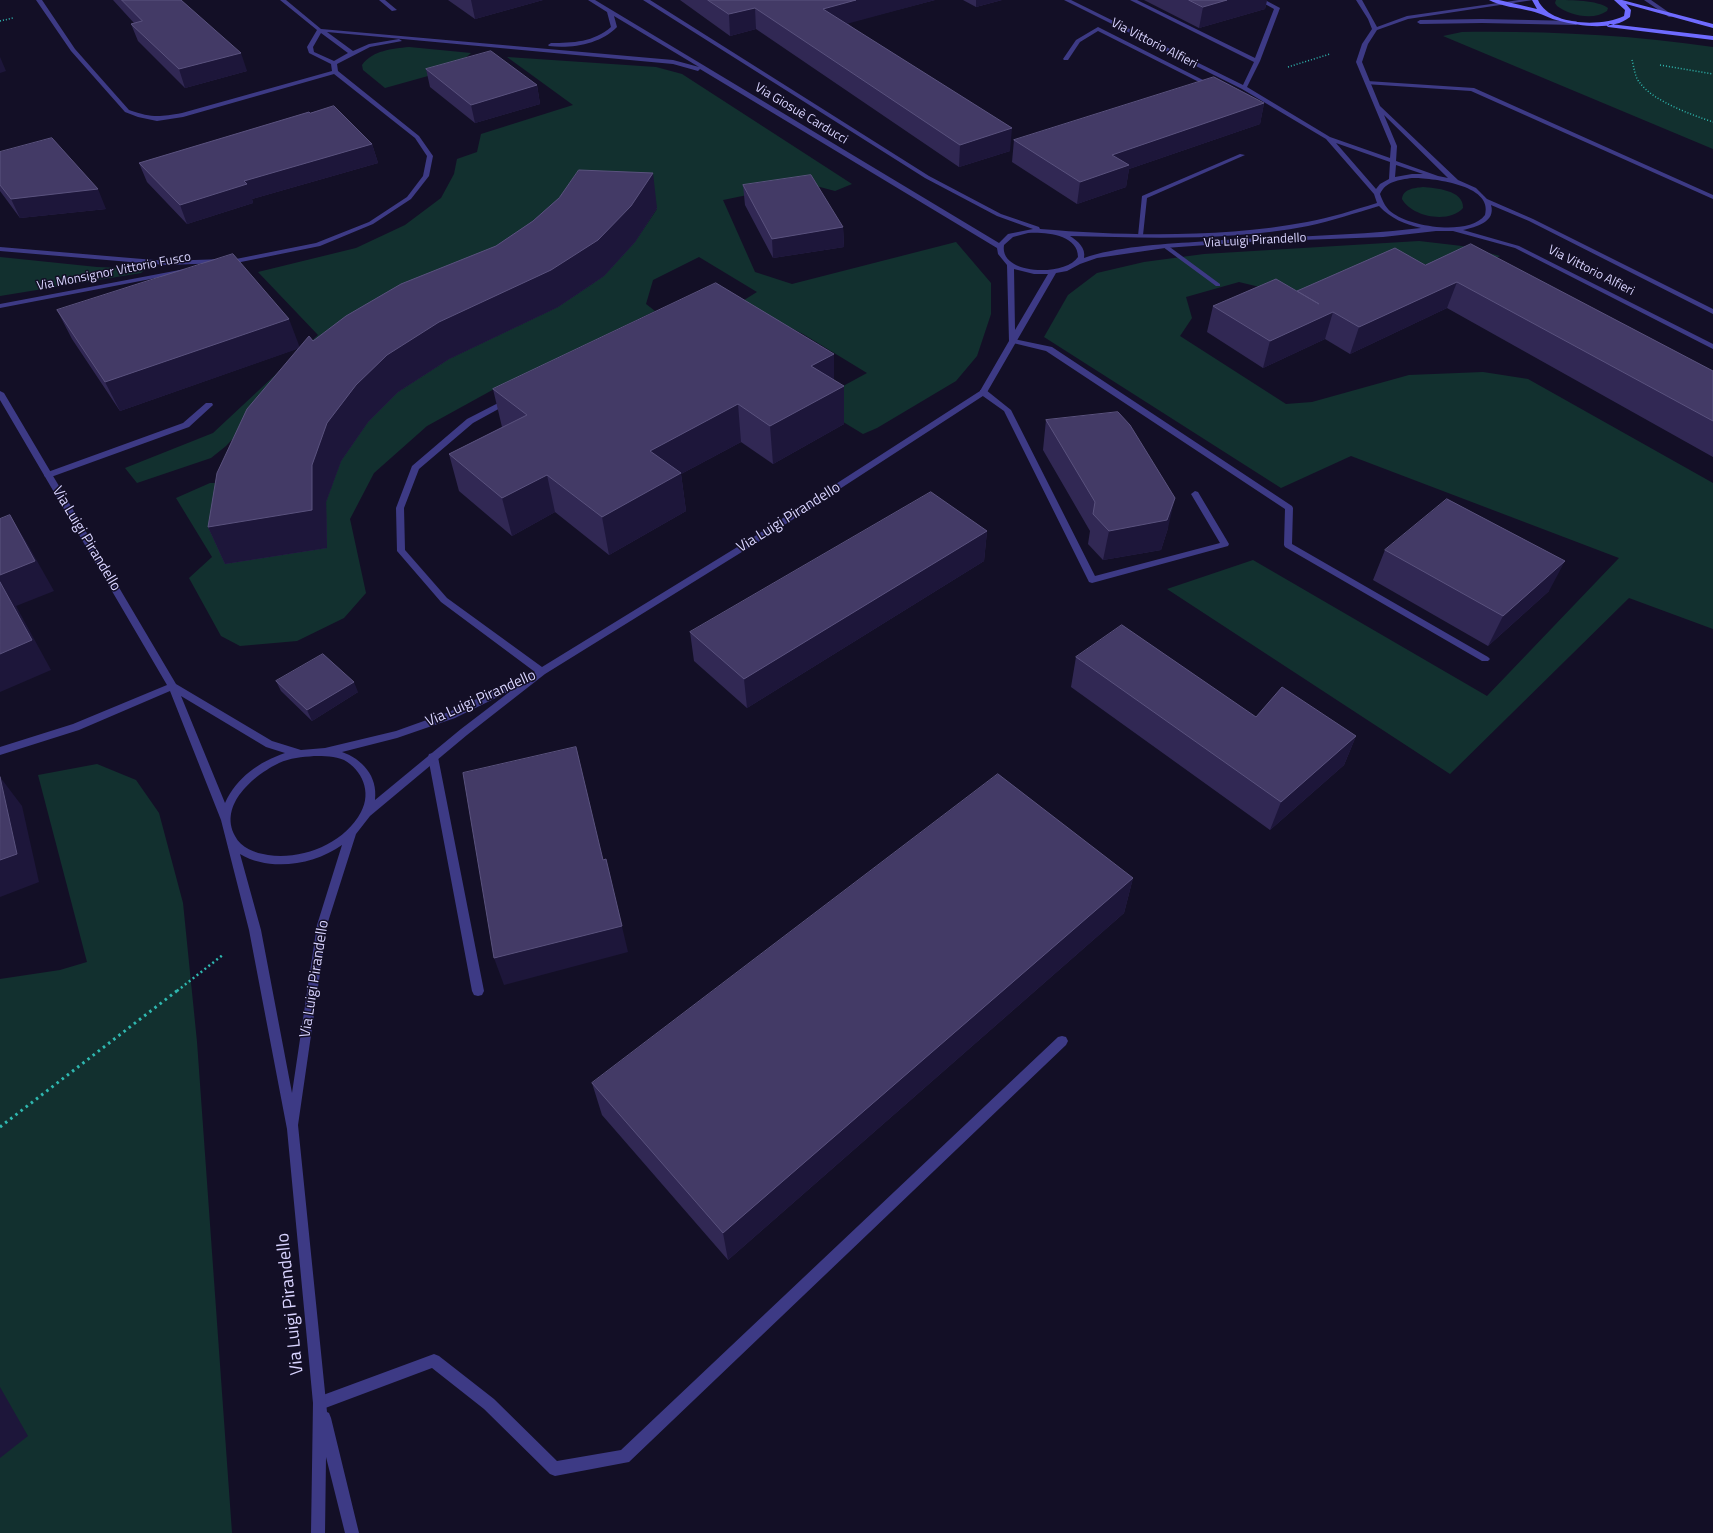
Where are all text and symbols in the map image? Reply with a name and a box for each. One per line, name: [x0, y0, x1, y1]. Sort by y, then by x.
street label: Via Vittorio Alfieri: [1108, 15, 1200, 73]
street label: Via Giosuè Carducci: [752, 80, 850, 148]
street label: Via Luigi Pirandello: [1203, 231, 1307, 251]
street label: Via Vittorio Alfieri: [1545, 242, 1637, 300]
street label: Via Monsignor Vittorio Fusco: [36, 249, 192, 295]
street label: Via Luigi Pirandello: [734, 479, 844, 557]
street label: Via Luigi Pirandello: [48, 483, 124, 595]
street label: Via Luigi Pirandello: [423, 667, 539, 731]
street label: Via Luigi Pirandello: [297, 919, 333, 1039]
street label: Via Luigi Pirandello: [273, 1232, 309, 1376]

